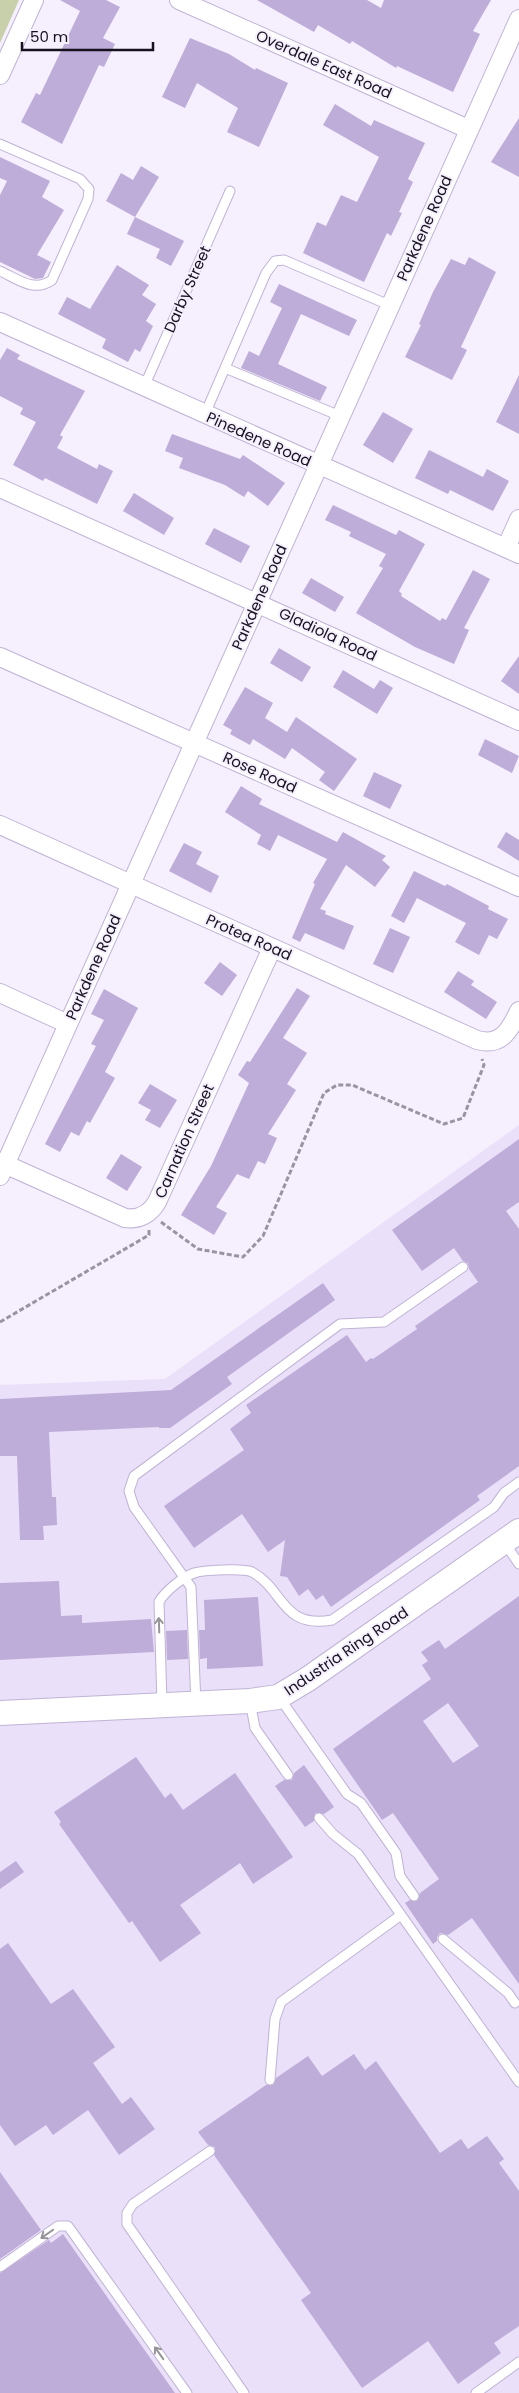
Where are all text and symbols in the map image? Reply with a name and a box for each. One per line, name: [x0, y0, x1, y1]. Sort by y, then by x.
scale bar: [22, 20, 154, 52]
street label: Overdale East Road: [253, 25, 395, 103]
text: 50 m: [30, 26, 68, 47]
street label: Parkdene Road: [391, 172, 457, 284]
street label: Darby Street: [159, 242, 215, 336]
street label: Pinedene Road: [203, 407, 315, 471]
street label: Parkdene Road: [226, 541, 292, 653]
street label: Gladiola Road: [276, 602, 380, 666]
street label: Rose Road: [220, 746, 300, 798]
street label: Protea Road: [203, 909, 295, 965]
street label: Parkdene Road: [60, 911, 126, 1023]
street label: Carnation Street: [149, 1080, 219, 1202]
street label: Industria Ring Road: [280, 1602, 412, 1700]
one-way arrow: [155, 1617, 164, 1633]
one-way arrow: [40, 2229, 54, 2239]
one-way arrow: [154, 2346, 164, 2360]

